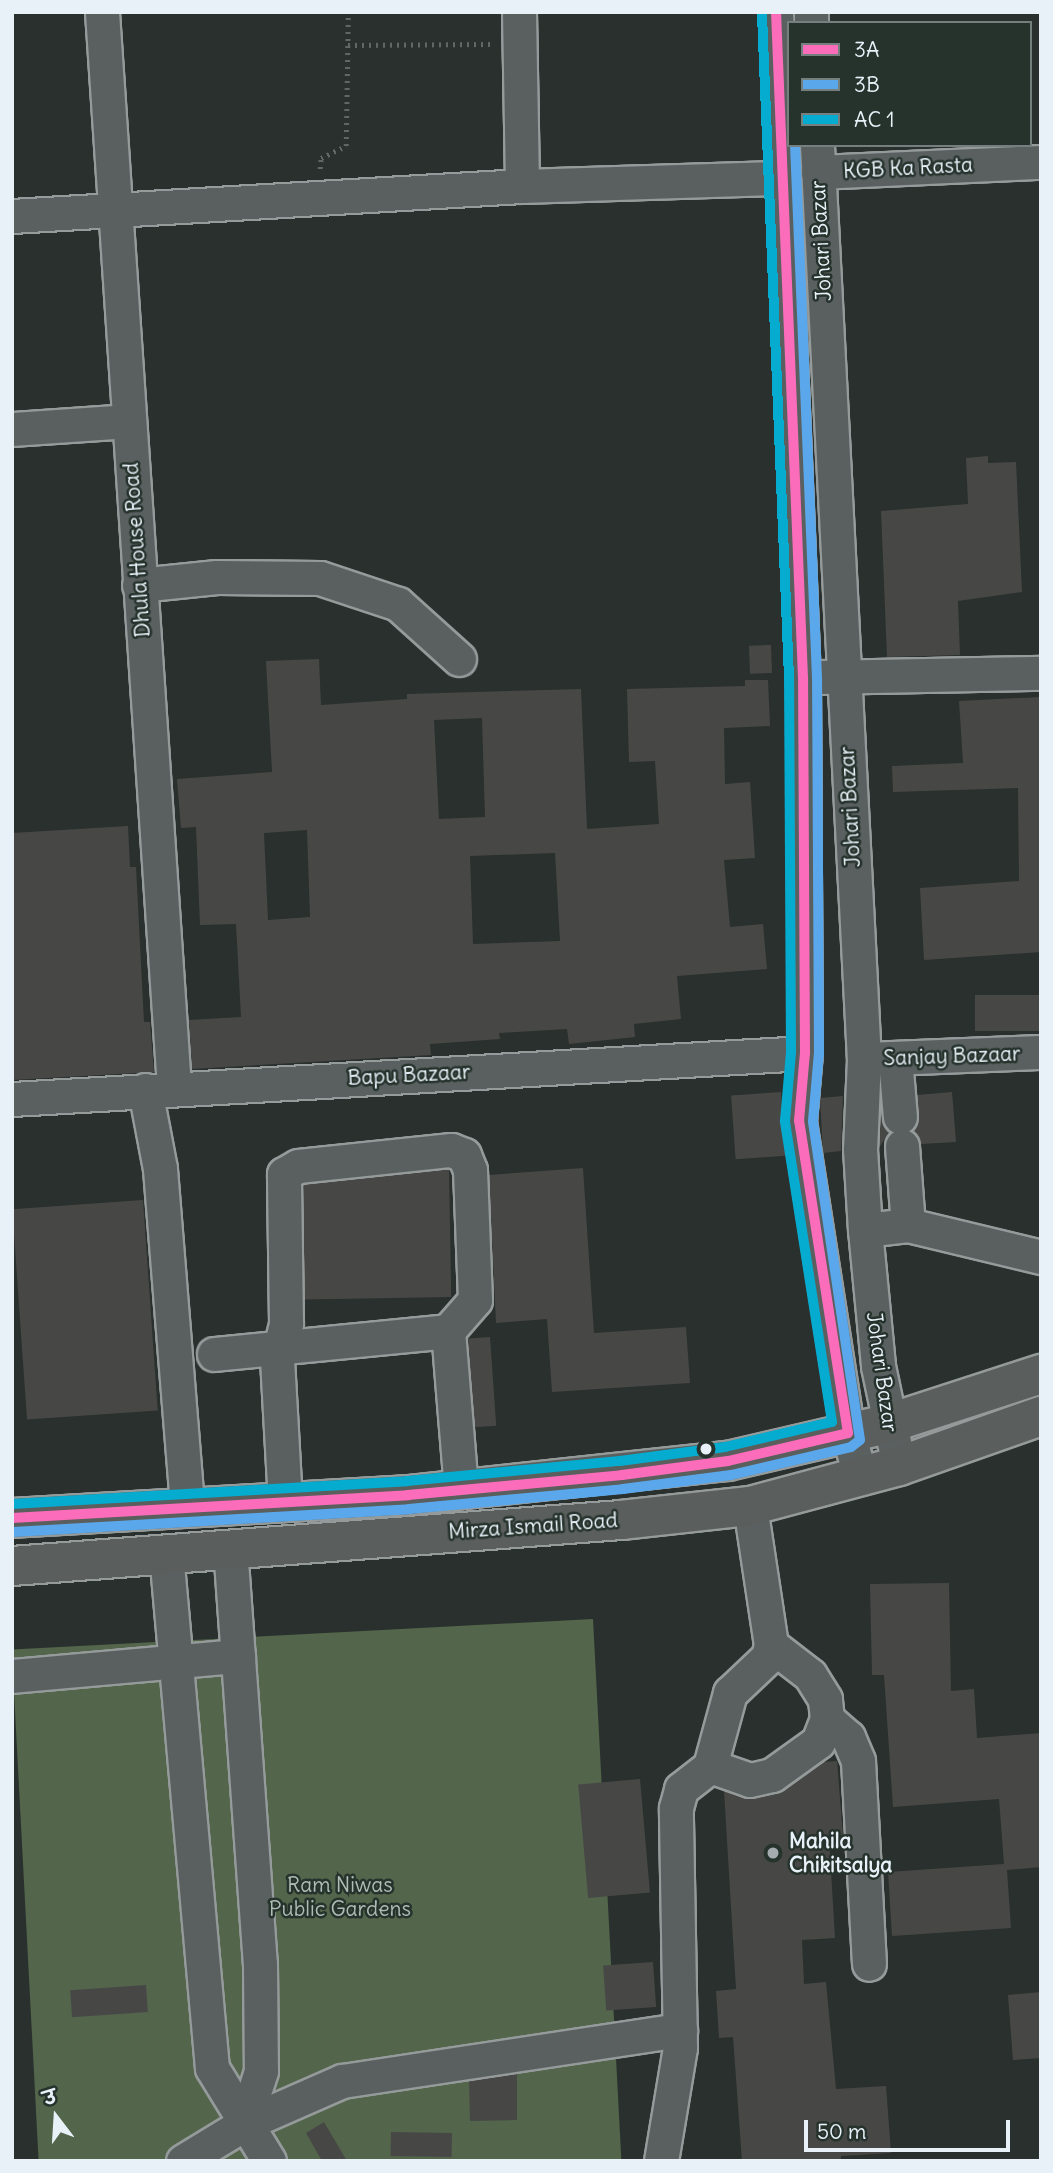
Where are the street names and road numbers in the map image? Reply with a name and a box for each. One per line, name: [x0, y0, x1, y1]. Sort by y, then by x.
street label: KGB Ka Rasta: [842, 152, 974, 184]
street label: Johari Bazar: [805, 180, 837, 302]
street label: Dhula House Road: [118, 462, 156, 638]
street label: Johari Bazar: [834, 746, 866, 868]
street label: Sanjay Bazaar: [883, 1041, 1021, 1071]
street label: Bapu Bazaar: [347, 1059, 471, 1091]
street label: Johari Bazar: [861, 1310, 903, 1434]
street label: Mirza Ismail Road: [447, 1508, 619, 1544]

